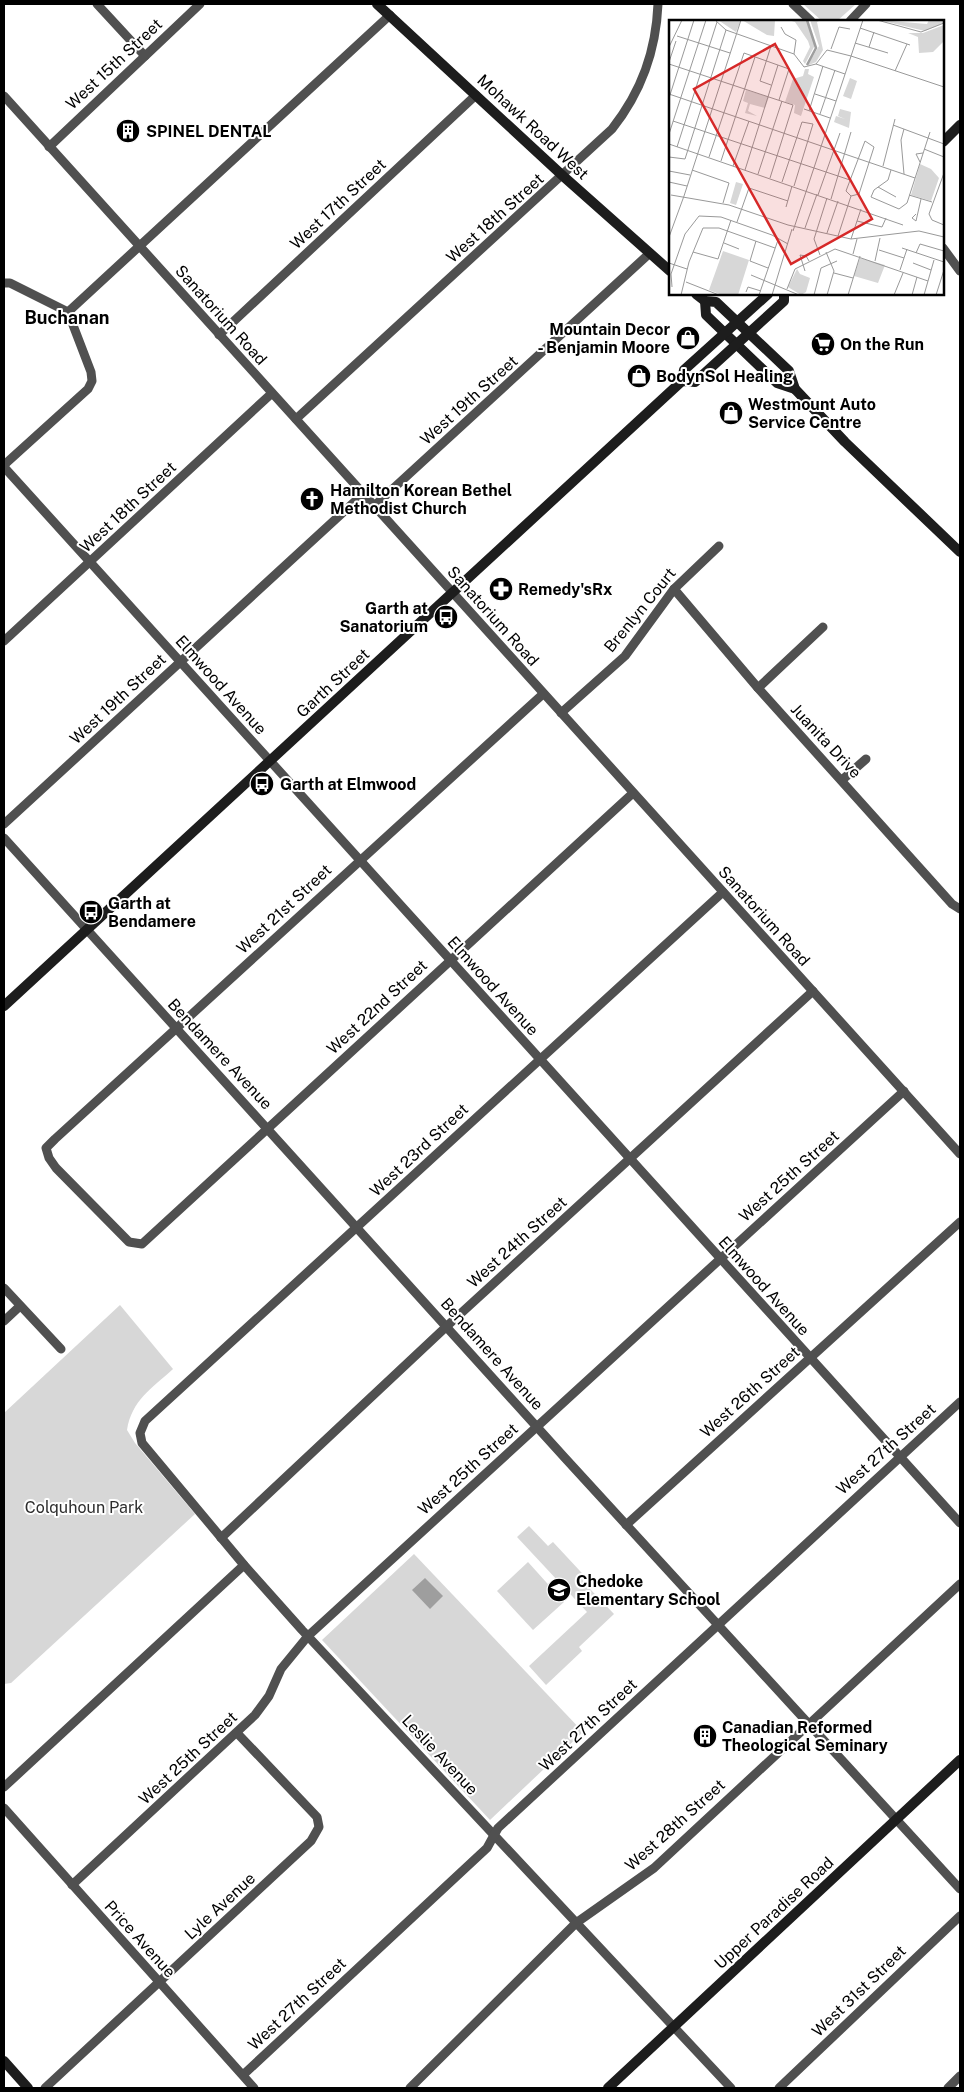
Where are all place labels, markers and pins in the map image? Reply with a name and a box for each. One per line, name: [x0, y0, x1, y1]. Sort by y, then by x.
building icon: SPINEL DENTAL: [115, 118, 141, 144]
place label: SPINEL DENTAL: [146, 122, 272, 141]
place label: Mountain Decor - Benjamin Moore: [537, 320, 670, 357]
shop icon: Mountain Decor - Benjamin Moore: [675, 325, 701, 351]
supermarket icon: On the Run: [810, 331, 836, 357]
place label: On the Run: [840, 335, 924, 354]
shop icon: BodynSol Healing: [626, 363, 652, 389]
place label: BodynSol Healing: [656, 367, 793, 386]
place label: Westmount Auto Service Centre: [748, 395, 876, 432]
shop icon: Westmount Auto Service Centre: [718, 400, 744, 426]
place label: Hamilton Korean Bethel Methodist Church: [330, 481, 512, 518]
church icon: Hamilton Korean Bethel Methodist Church: [299, 486, 325, 512]
pharmacy icon: Remedy'sRx: [488, 576, 514, 602]
place label: Remedy'sRx: [518, 580, 613, 599]
place label: Garth at Sanatorium: [339, 599, 428, 636]
bus stop icon: Garth at Sanatorium: [433, 604, 459, 630]
bus stop icon: Garth at Elmwood: [249, 771, 275, 797]
place label: Garth at Elmwood: [280, 775, 416, 794]
place label: Garth at Bendamere: [108, 894, 196, 931]
bus stop icon: Garth at Bendamere: [78, 899, 104, 925]
place label: Chedoke Elementary School: [576, 1572, 721, 1609]
school or university icon: Chedoke Elementary School: [546, 1577, 572, 1603]
place label: Canadian Reformed Theological Seminary: [722, 1718, 888, 1755]
building icon: Canadian Reformed Theological Seminary: [692, 1723, 718, 1749]

